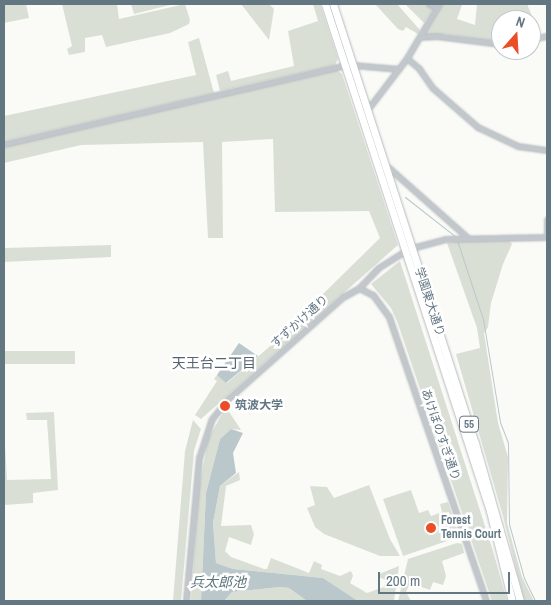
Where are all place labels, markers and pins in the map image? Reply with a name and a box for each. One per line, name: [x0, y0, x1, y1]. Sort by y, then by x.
place label: 筑波大学: [235, 399, 283, 413]
marker: 筑波大学: [219, 400, 231, 412]
place label: Forest Tennis Court: [441, 514, 501, 542]
marker: Forest Tennis Court: [425, 522, 437, 534]

